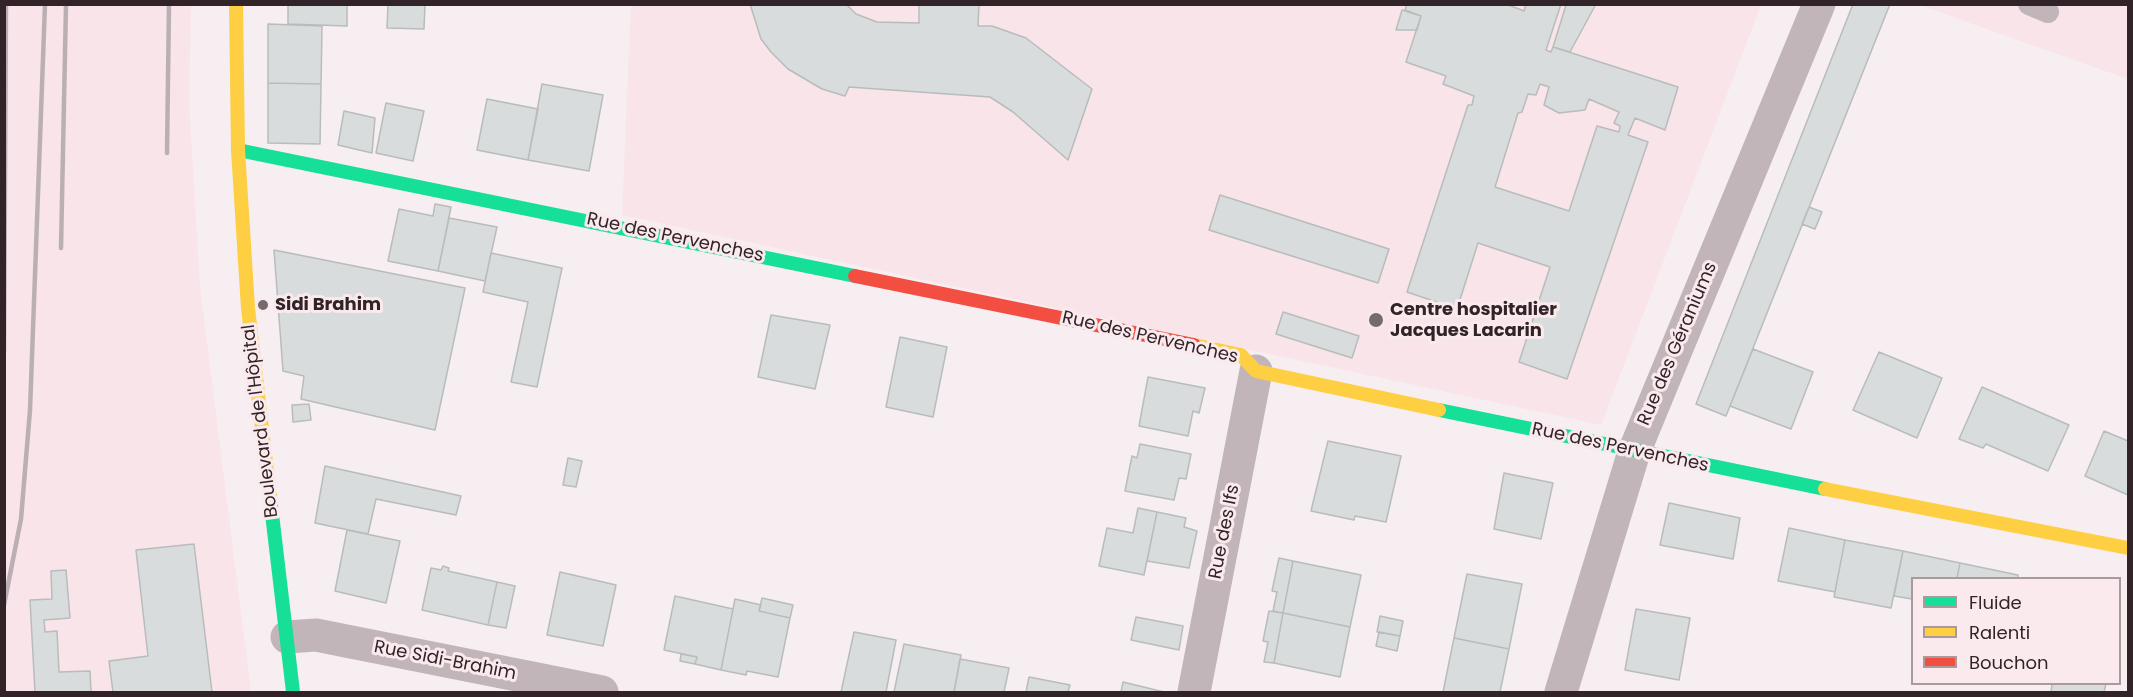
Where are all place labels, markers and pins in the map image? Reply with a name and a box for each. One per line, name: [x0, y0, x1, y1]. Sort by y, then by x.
place label: Sidi Brahim: [275, 294, 381, 316]
marker: Sidi Brahim: [256, 298, 270, 312]
place label: Centre hospitalier Jacques Lacarin: [1390, 299, 1557, 342]
marker: Centre hospitalier Jacques Lacarin: [1367, 311, 1385, 329]

